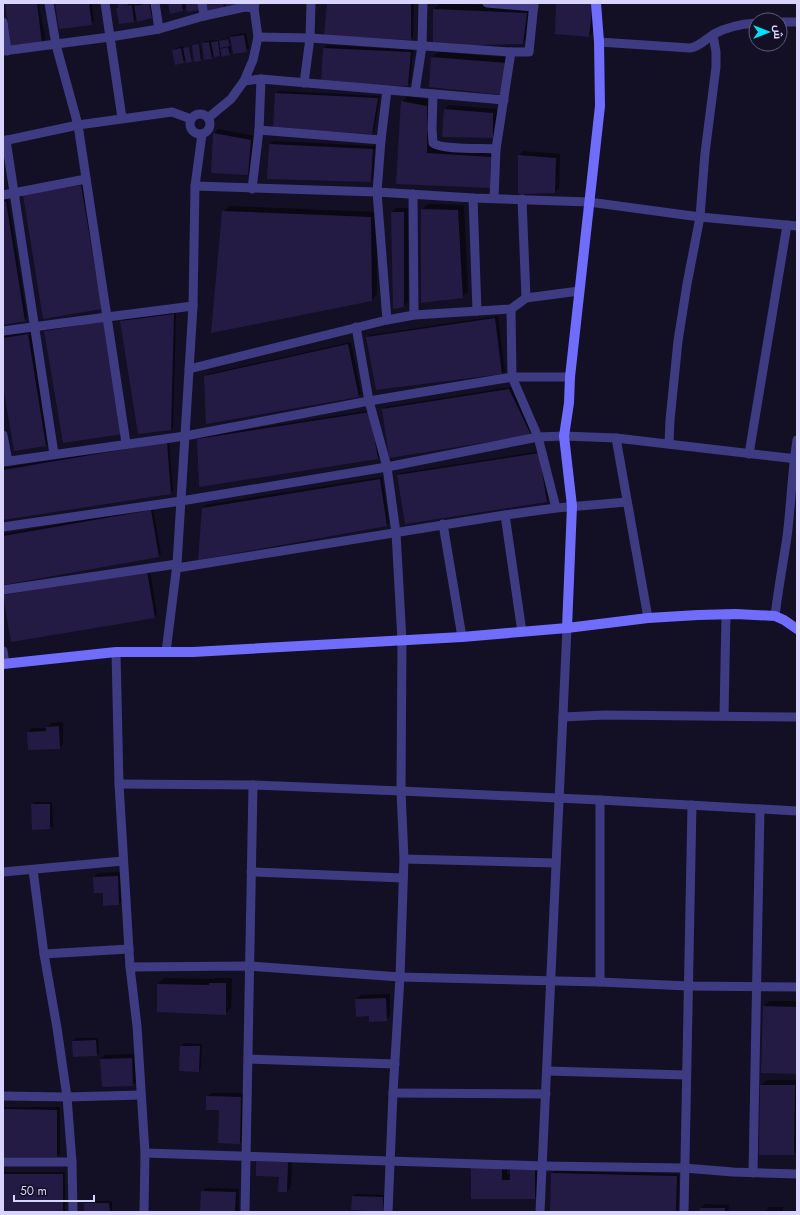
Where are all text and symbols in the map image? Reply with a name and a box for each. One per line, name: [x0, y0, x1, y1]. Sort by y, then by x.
north arrow: [748, 12, 788, 52]
text: ش: [770, 25, 786, 39]
scale bar: [14, 1177, 94, 1203]
text: 50 m: [20, 1182, 47, 1200]

